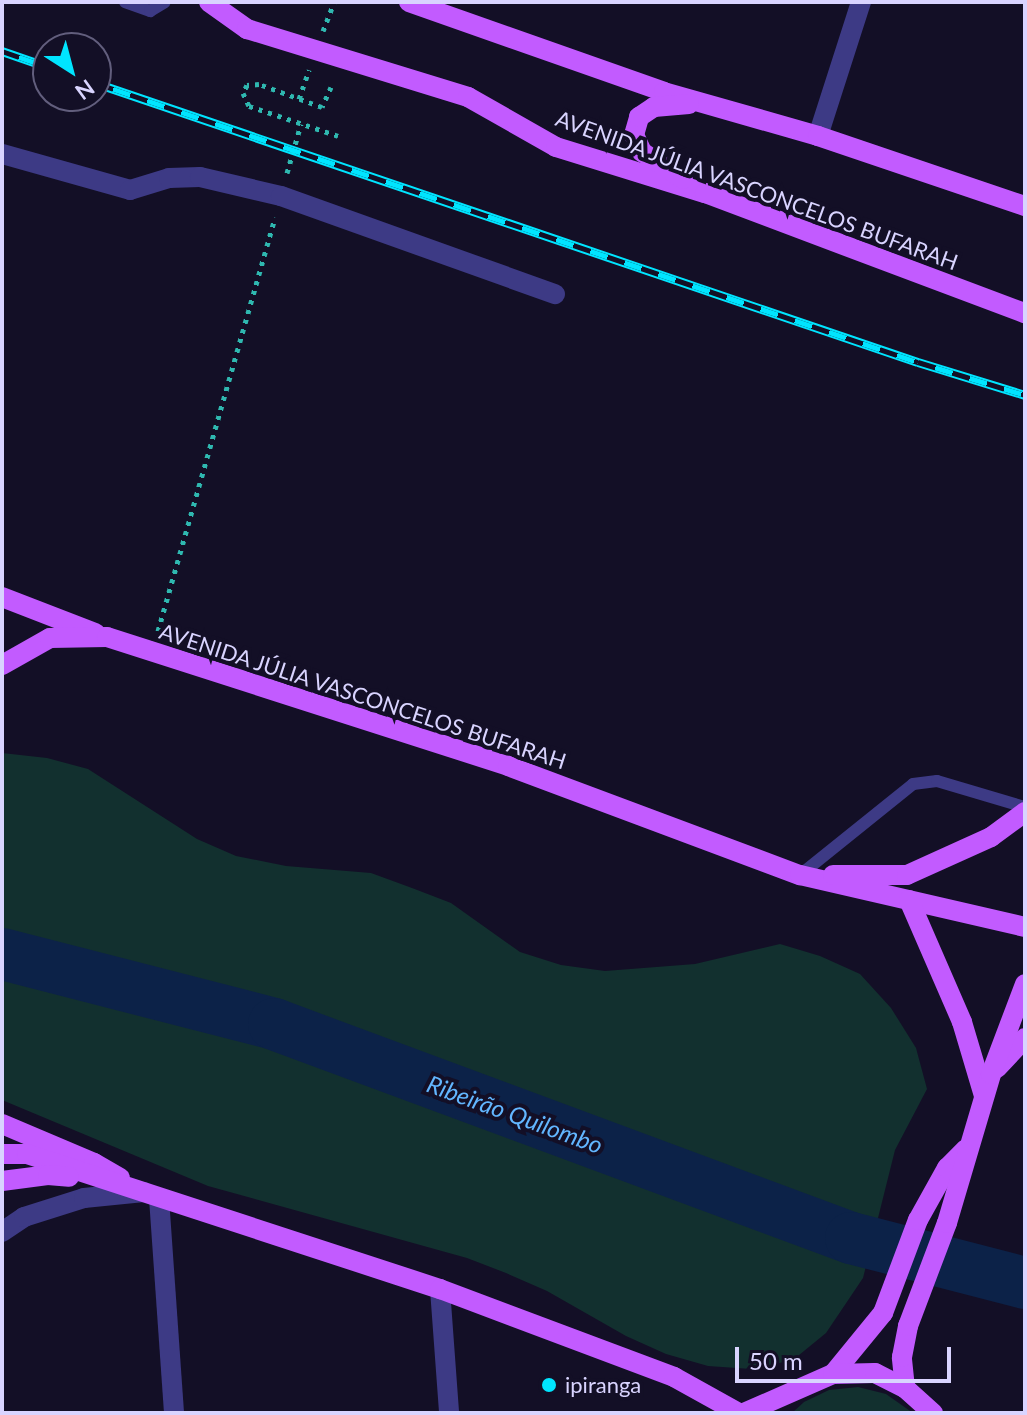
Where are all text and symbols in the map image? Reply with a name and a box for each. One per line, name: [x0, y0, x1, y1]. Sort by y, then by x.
north arrow: [32, 32, 112, 112]
text: N: [70, 74, 100, 106]
street label: AVENIDA JÚLIA VASCONCELOS BUFARAH: [551, 104, 963, 276]
street label: AVENIDA JÚLIA VASCONCELOS BUFARAH: [155, 617, 571, 775]
water label: Ribeirão Quilombo: [423, 1069, 607, 1159]
scale bar: [739, 1331, 955, 1381]
text: 50 m: [749, 1346, 803, 1375]
place label: ipiranga: [565, 1372, 641, 1398]
marker: ipiranga: [540, 1376, 558, 1394]

